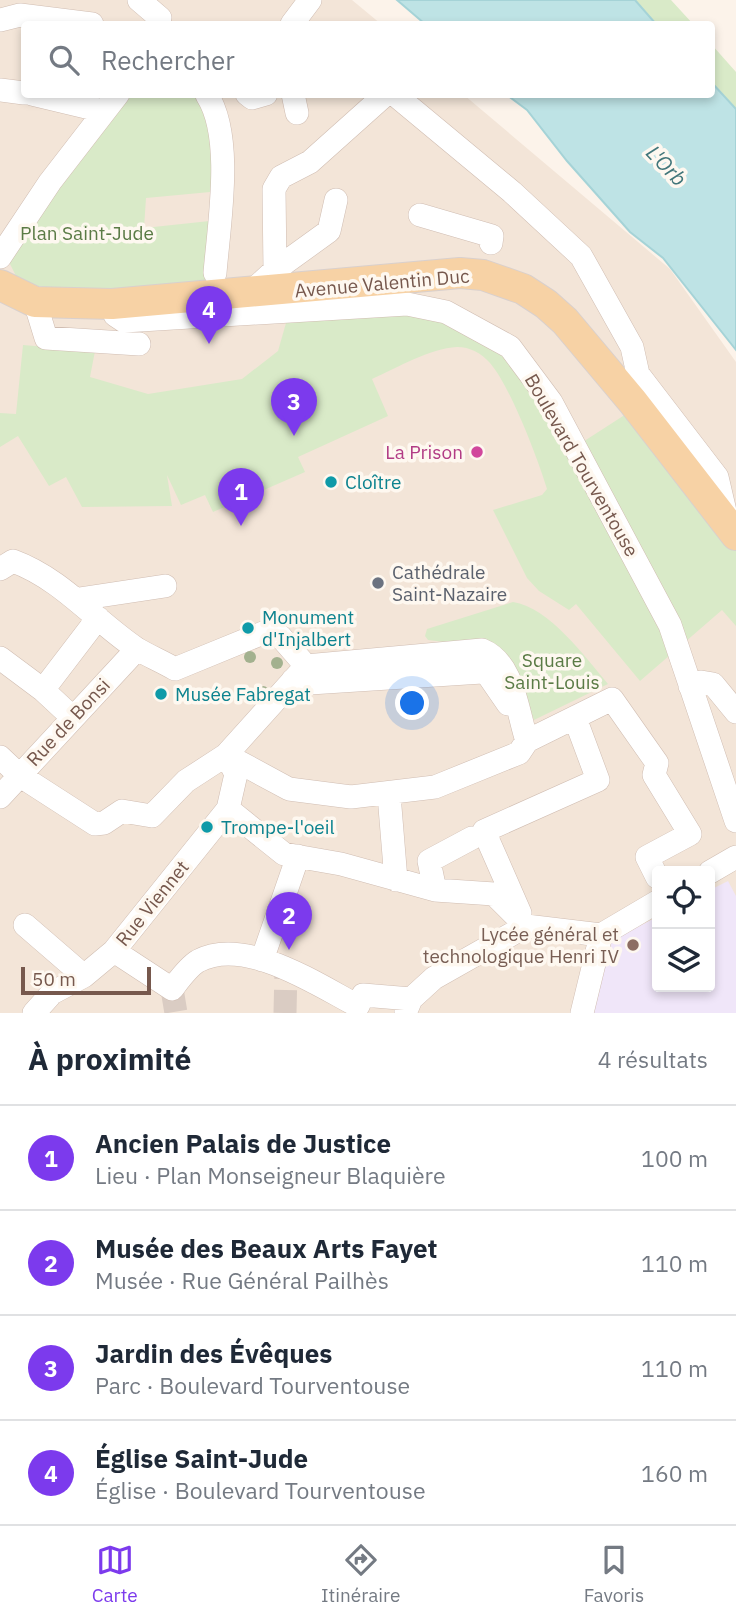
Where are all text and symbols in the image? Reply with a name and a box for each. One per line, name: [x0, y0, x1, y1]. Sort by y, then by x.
search box: [21, 21, 715, 98]
icon: search: [45, 41, 83, 79]
text: Rechercher: [101, 43, 235, 77]
water label: L'Orb: [640, 139, 693, 192]
park label: Plan Saint-Jude: [20, 221, 154, 245]
street label: Avenue Valentin Duc: [294, 263, 471, 303]
pin: 4: [186, 286, 232, 344]
street label: Boulevard Tourventouse: [520, 369, 644, 561]
pin: 3: [271, 378, 317, 436]
place label: La Prison: [385, 440, 463, 464]
marker: La Prison: [469, 444, 485, 460]
pin: 1: [218, 468, 264, 526]
place label: Cloître: [345, 470, 401, 494]
marker: Cloître: [323, 474, 339, 490]
place label: Cathédrale Saint-Nazaire: [392, 560, 507, 606]
marker: Cathédrale Saint-Nazaire: [370, 575, 386, 591]
place label: Monument d'Injalbert: [262, 605, 354, 651]
marker: Monument d'Injalbert: [240, 620, 256, 636]
park label: Square Saint-Louis: [504, 648, 600, 694]
street label: Rue de Bonsi: [21, 673, 115, 771]
place label: Musée Fabregat: [175, 682, 311, 706]
marker: Musée Fabregat: [153, 686, 169, 702]
your location: [395, 686, 429, 720]
place label: Trompe-l'oeil: [221, 815, 335, 839]
marker: Trompe-l'oeil: [199, 819, 215, 835]
street label: Rue Viennet: [110, 855, 194, 951]
map controls: [652, 866, 715, 992]
button: locate: [652, 866, 715, 929]
pin: 2: [266, 892, 312, 950]
place label: Lycée général et technologique Henri IV: [423, 922, 619, 968]
button: layers: [652, 929, 715, 992]
marker: Lycée général et technologique Henri IV: [625, 937, 641, 953]
scale bar: [21, 964, 150, 996]
text: 50 m: [32, 967, 76, 991]
text: À proximité: [28, 1039, 191, 1078]
text: 4 résultats: [598, 1044, 708, 1074]
text: Ancien Palais de Justice: [95, 1126, 391, 1160]
text: 1: [44, 1143, 58, 1173]
text: 100 m: [641, 1143, 708, 1173]
text: Lieu · Plan Monseigneur Blaquière: [95, 1160, 446, 1190]
text: Musée des Beaux Arts Fayet: [95, 1231, 437, 1265]
text: 2: [44, 1248, 58, 1278]
text: 110 m: [641, 1248, 708, 1278]
text: Musée · Rue Général Pailhès: [95, 1265, 389, 1295]
text: Jardin des Évêques: [95, 1336, 332, 1370]
text: 3: [44, 1353, 58, 1383]
text: 110 m: [641, 1353, 708, 1383]
text: Parc · Boulevard Tourventouse: [95, 1370, 410, 1400]
text: Église Saint-Jude: [95, 1441, 308, 1475]
text: 4: [44, 1458, 58, 1488]
text: 160 m: [641, 1458, 708, 1488]
text: Église · Boulevard Tourventouse: [95, 1475, 426, 1505]
tab: Carte: [92, 1541, 138, 1607]
tab: Itinéraire: [321, 1541, 400, 1607]
tab: Favoris: [584, 1541, 644, 1607]

